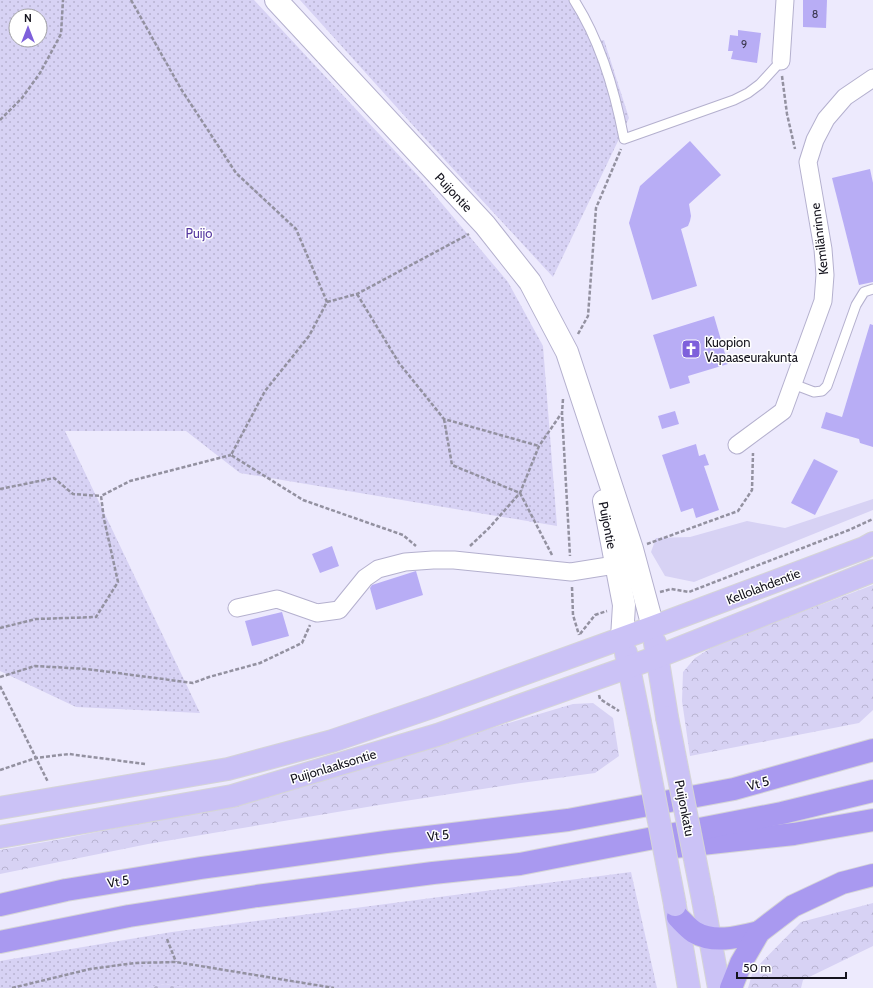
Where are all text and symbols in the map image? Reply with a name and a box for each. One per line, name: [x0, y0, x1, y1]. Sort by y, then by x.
house number: 8: [812, 7, 818, 21]
north arrow: [8, 8, 48, 48]
text: N: [24, 11, 32, 25]
house number: 9: [741, 37, 747, 51]
street label: Puijontie: [431, 169, 476, 216]
street label: Kemilänrinne: [807, 202, 831, 276]
park label: Puijo: [186, 225, 212, 242]
place label: Kuopion Vapaaseurakunta: [705, 334, 799, 365]
church icon: Kuopion Vapaaseurakunta: [680, 338, 702, 360]
street label: Puijontie: [595, 500, 620, 551]
street label: Kellolahdentie: [724, 564, 803, 607]
street label: Puijonlaaksontie: [288, 745, 378, 788]
street label: Vt 5: [745, 772, 771, 794]
street label: Puijonkatu: [671, 778, 698, 838]
street label: Vt 5: [426, 826, 450, 844]
street label: Vt 5: [106, 871, 130, 891]
scale bar: [737, 954, 846, 980]
text: 50 m: [743, 960, 771, 975]

